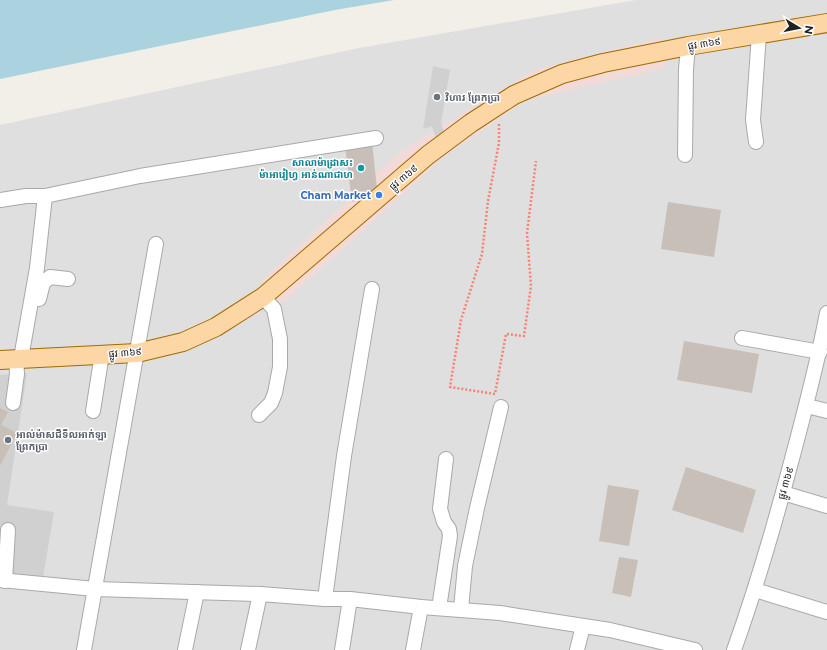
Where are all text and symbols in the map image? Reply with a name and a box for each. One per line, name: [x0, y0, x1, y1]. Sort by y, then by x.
north arrow: [779, 8, 819, 48]
text: N: [801, 24, 817, 35]
street label: ផ្លូវ ៣៦៩: [686, 34, 722, 56]
place label: វិហារ ព្រែកប្រា: [444, 91, 500, 104]
marker: វិហារ ព្រែកប្រា: [432, 92, 442, 102]
place label: សាលាម៉ាដ្រាសះ ម៉ាអារៀហ្វ អាន់ណាជាហ: [259, 156, 353, 181]
street label: ផ្លូវ ៣៦៩: [386, 162, 422, 195]
marker: សាលាម៉ាដ្រាសះ ម៉ាអារៀហ្វ អាន់ណាជាហ: [356, 163, 366, 173]
place label: Cham Market: [300, 189, 372, 202]
marker: Cham Market: [374, 190, 384, 200]
street label: ផ្លូវ ៣៦៩: [108, 345, 143, 363]
place label: អាល់ម៉ាសជីទីលអាក់ឡា ព្រែកប្រា: [16, 428, 107, 453]
marker: អាល់ម៉ាសជីទីលអាក់ឡា ព្រែកប្រា: [3, 435, 13, 445]
street label: ផ្លូវ ៣៦៩: [775, 465, 799, 502]

